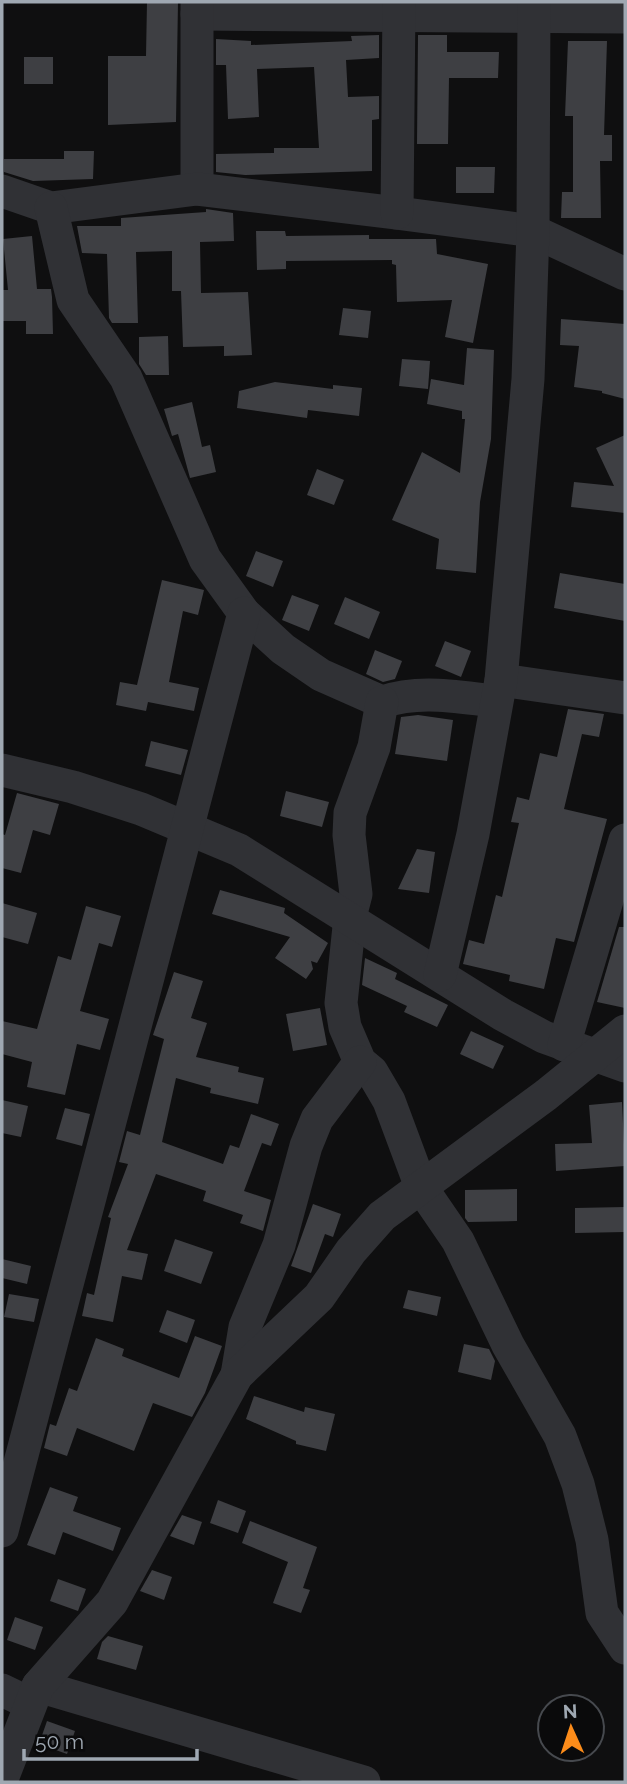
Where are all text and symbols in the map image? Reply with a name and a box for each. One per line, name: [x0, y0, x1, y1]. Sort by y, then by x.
north arrow: [536, 1693, 606, 1763]
text: N: [562, 1700, 578, 1722]
scale bar: [24, 1718, 198, 1762]
text: 50 m: [35, 1729, 84, 1754]

